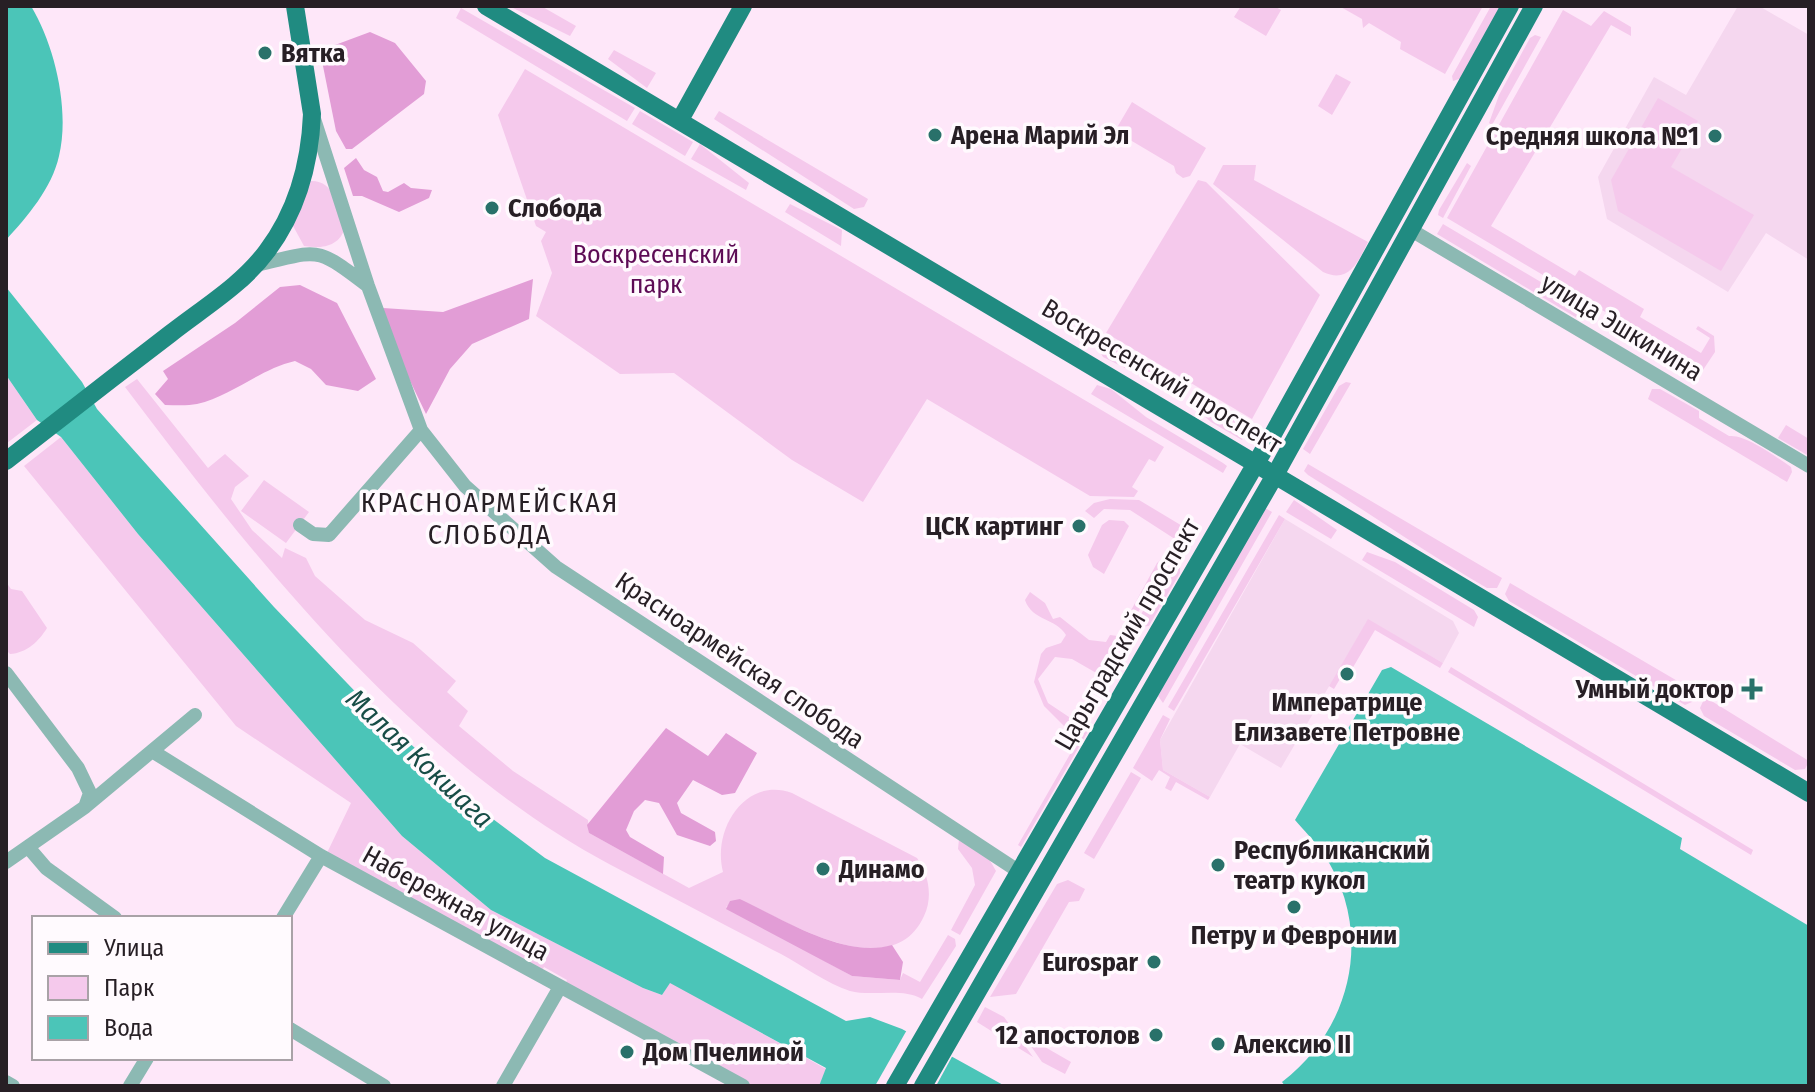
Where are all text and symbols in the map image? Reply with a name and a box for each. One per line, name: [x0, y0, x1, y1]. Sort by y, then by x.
place label: Вятка: [281, 38, 345, 69]
marker: Вятка: [256, 44, 274, 62]
place label: Арена Марий Эл: [950, 120, 1129, 151]
place label: Средняя школа №1: [1486, 121, 1699, 152]
marker: Арена Марий Эл: [926, 126, 944, 144]
marker: Средняя школа №1: [1706, 127, 1724, 145]
place label: Слобода: [508, 193, 602, 224]
marker: Слобода: [483, 199, 501, 217]
park label: Воскресенский парк: [573, 239, 739, 300]
street label: улица Эшкинина: [1535, 267, 1708, 388]
street label: Воскресенский проспект: [1036, 292, 1288, 461]
district label: КРАСНОАРМЕЙСКАЯ СЛОБОДА: [361, 486, 619, 551]
place label: ЦСК картинг: [925, 511, 1064, 542]
street label: Царьградский проспект: [1048, 512, 1207, 756]
marker: ЦСК картинг: [1070, 517, 1088, 535]
street label: Красноармейская слобода: [609, 566, 870, 755]
marker: Императрице Елизавете Петровне: [1338, 665, 1356, 683]
place label: Умный доктор: [1575, 674, 1734, 705]
marker: Умный доктор: [1741, 678, 1763, 700]
water label: Малая Кокшага: [340, 682, 500, 835]
place label: Императрице Елизавете Петровне: [1234, 687, 1460, 748]
place label: Республиканский театр кукол: [1234, 835, 1430, 896]
street label: Набережная улица: [357, 839, 555, 968]
place label: Динамо: [838, 854, 925, 885]
marker: Республиканский театр кукол: [1209, 856, 1227, 874]
marker: Динамо: [814, 860, 832, 878]
marker: Петру и Февронии: [1285, 898, 1303, 916]
legend: [32, 916, 292, 1060]
place label: Петру и Февронии: [1191, 920, 1397, 951]
text: Улица: [103, 934, 164, 962]
place label: Eurospar: [1042, 947, 1138, 978]
marker: Eurospar: [1145, 953, 1163, 971]
text: Парк: [104, 974, 155, 1002]
text: Вода: [104, 1014, 153, 1042]
place label: 12 апостолов: [995, 1020, 1140, 1051]
marker: 12 апостолов: [1147, 1026, 1165, 1044]
place label: Алексию II: [1233, 1029, 1351, 1060]
marker: Алексию II: [1209, 1035, 1227, 1053]
place label: Дом Пчелиной: [642, 1037, 804, 1068]
marker: Дом Пчелиной: [618, 1043, 636, 1061]

